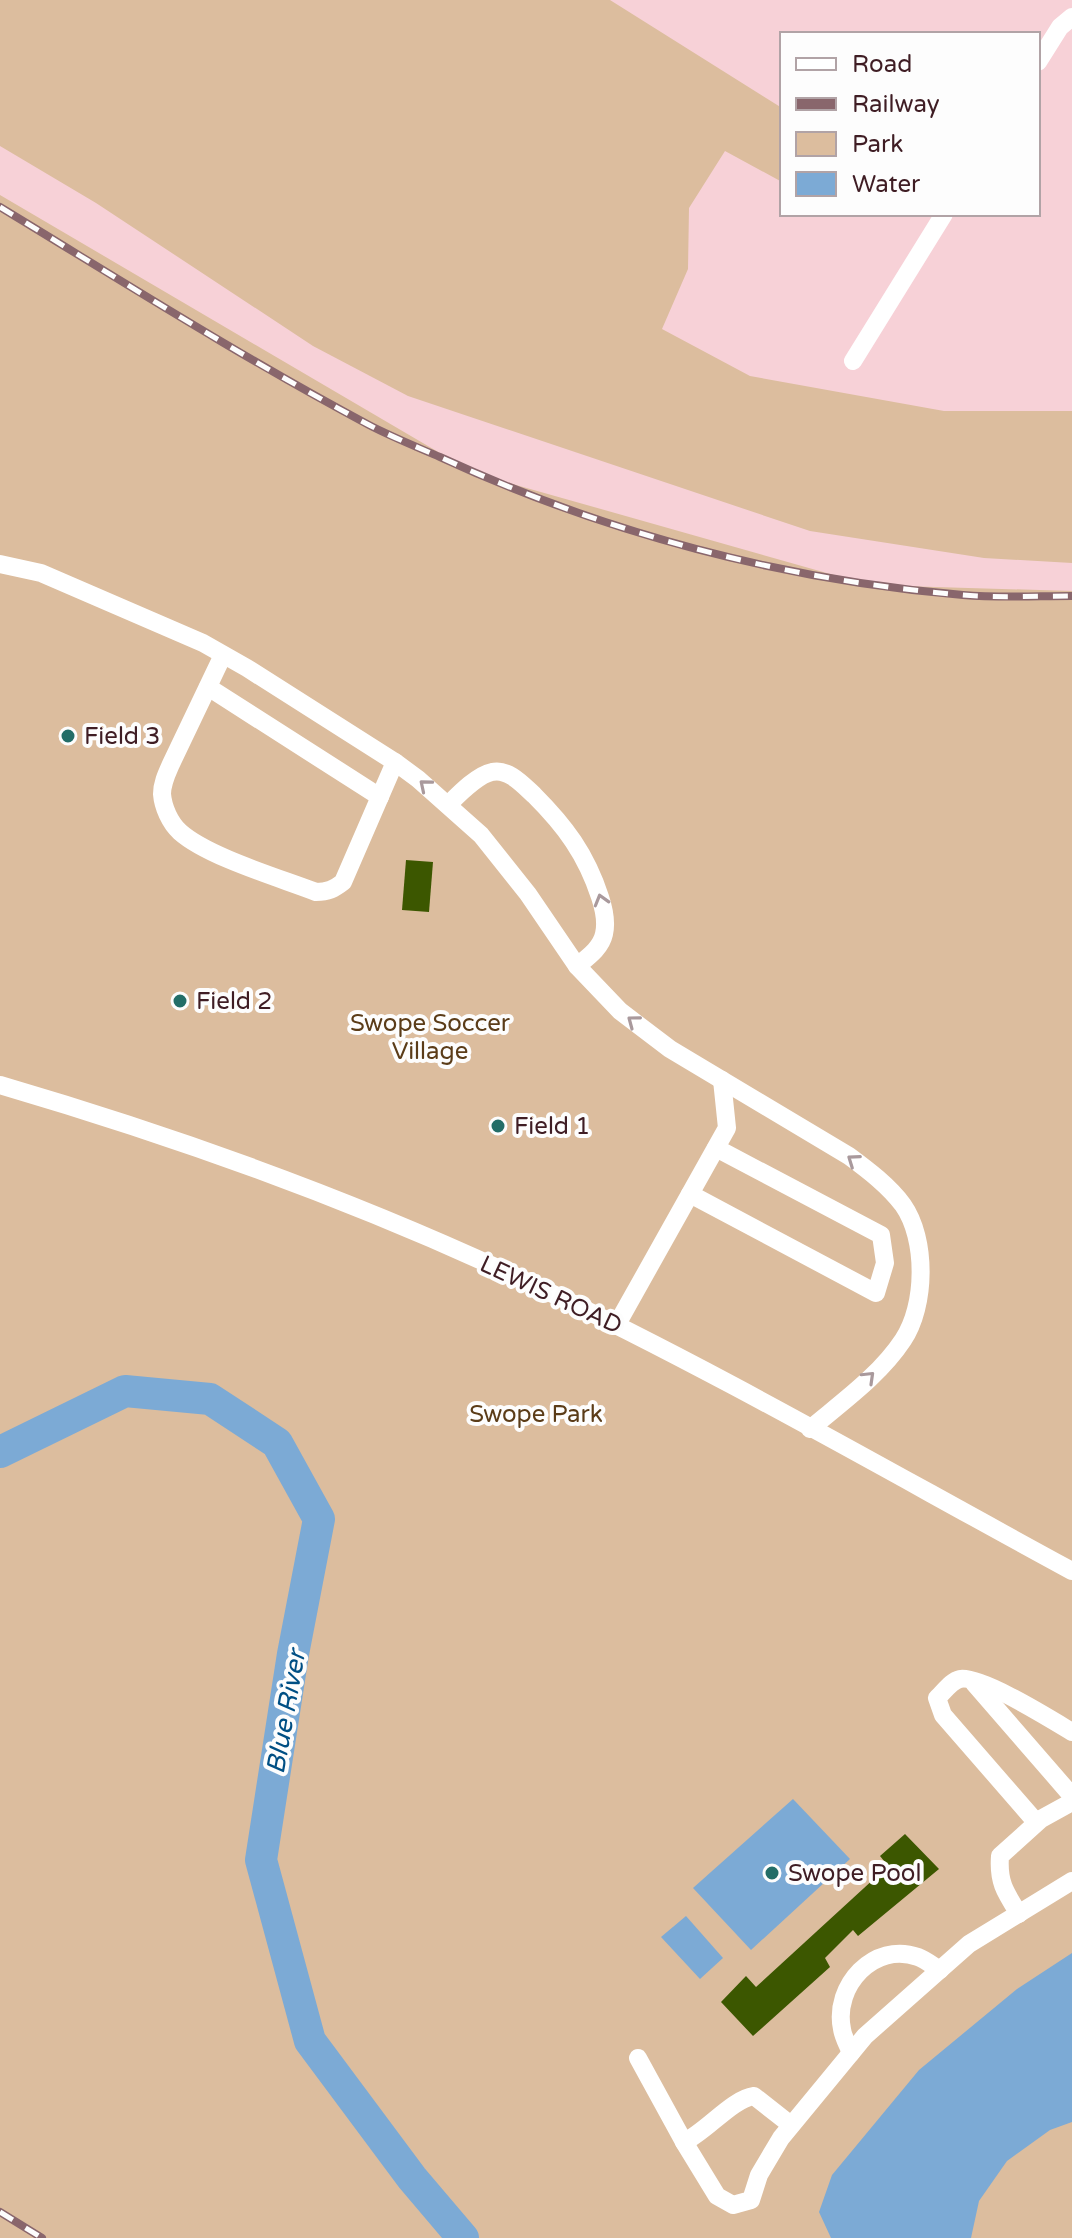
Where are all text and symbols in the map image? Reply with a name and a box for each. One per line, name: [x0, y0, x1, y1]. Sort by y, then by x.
legend: [780, 32, 1040, 216]
text: Road: [852, 50, 912, 79]
text: Railway: [852, 90, 940, 119]
text: Park: [852, 130, 903, 159]
text: Water: [852, 170, 921, 199]
place label: Field 3: [84, 722, 160, 751]
marker: Field 3: [59, 727, 77, 745]
one-way arrow: [420, 780, 434, 795]
one-way arrow: [594, 893, 610, 907]
place label: Field 2: [196, 987, 272, 1016]
marker: Field 2: [171, 992, 189, 1010]
park label: Swope Soccer Village: [350, 1009, 511, 1066]
one-way arrow: [627, 1016, 642, 1031]
place label: Field 1: [514, 1112, 590, 1141]
marker: Field 1: [489, 1117, 507, 1135]
one-way arrow: [847, 1155, 861, 1170]
street label: LEWIS ROAD: [475, 1249, 627, 1341]
one-way arrow: [860, 1372, 874, 1387]
park label: Swope Park: [469, 1400, 603, 1429]
water label: Blue River: [260, 1645, 313, 1776]
place label: Swope Pool: [788, 1859, 921, 1888]
marker: Swope Pool: [763, 1864, 781, 1882]

